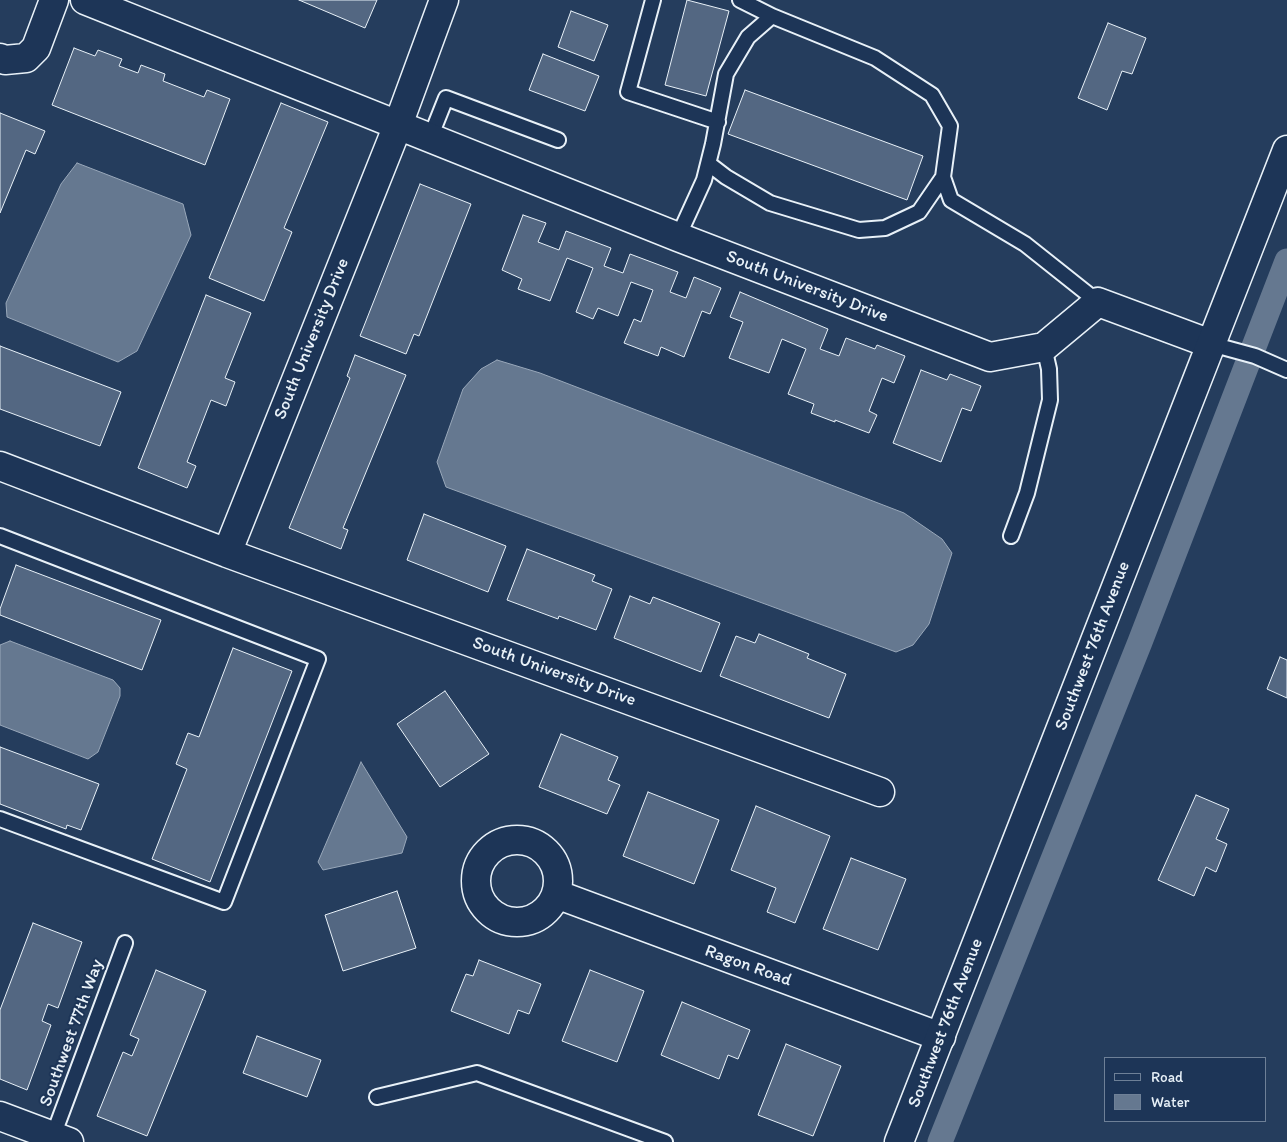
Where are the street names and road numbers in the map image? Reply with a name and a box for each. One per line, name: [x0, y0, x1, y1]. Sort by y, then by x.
street label: South University Drive: [723, 246, 891, 328]
street label: South University Drive: [270, 255, 354, 423]
street label: Southwest 76th Avenue: [1051, 558, 1135, 734]
street label: South University Drive: [469, 632, 639, 712]
street label: Southwest 76th Avenue: [904, 935, 988, 1111]
street label: Ragon Road: [702, 940, 794, 992]
street label: Southwest 77th Way: [35, 956, 109, 1110]

